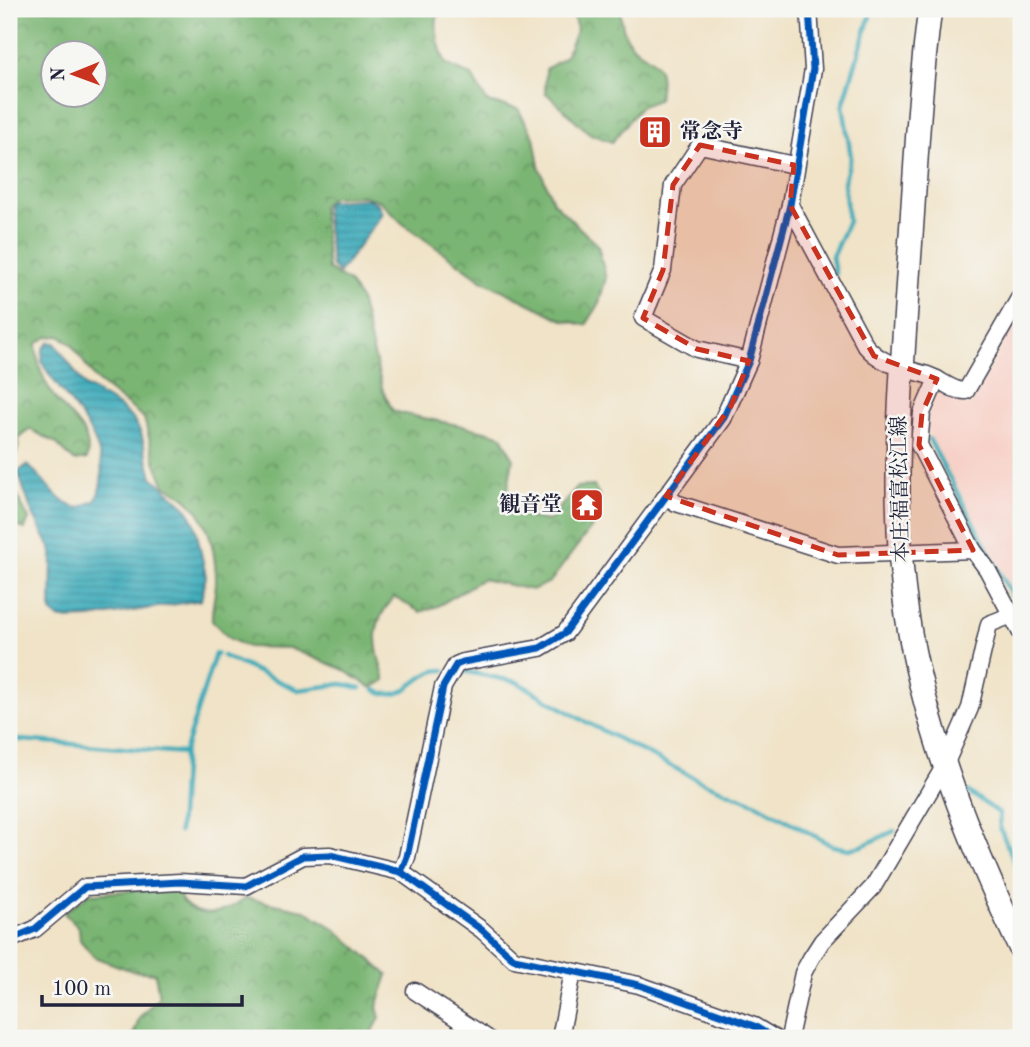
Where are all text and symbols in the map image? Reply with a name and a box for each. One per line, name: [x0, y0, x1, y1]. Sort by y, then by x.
north arrow: [38, 38, 108, 108]
text: N: [50, 66, 69, 82]
building icon: 常念寺: [636, 113, 674, 151]
place label: 常念寺: [680, 120, 743, 143]
street label: 本庄福富松江線: [887, 415, 913, 563]
temple icon: 観音堂: [568, 486, 606, 524]
place label: 観音堂: [499, 492, 562, 516]
scale bar: [42, 963, 242, 1007]
text: 100 m: [52, 979, 111, 1000]

